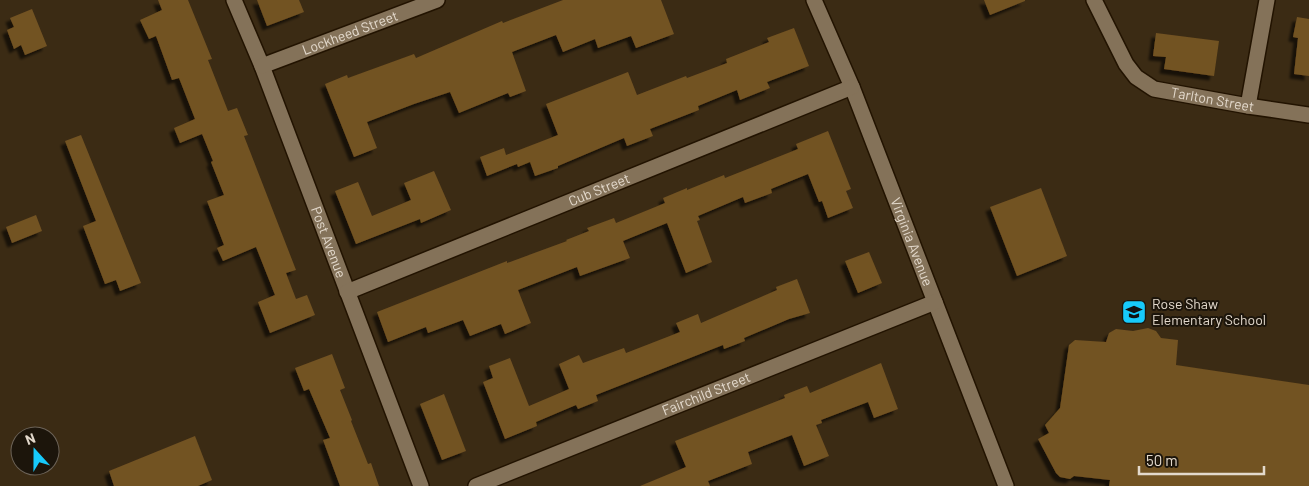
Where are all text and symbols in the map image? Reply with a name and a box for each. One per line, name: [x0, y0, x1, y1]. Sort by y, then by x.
street label: Lockheed Street: [300, 7, 400, 58]
street label: Tarlton Street: [1169, 83, 1255, 115]
street label: Cub Street: [566, 169, 632, 209]
street label: Virginia Avenue: [888, 195, 937, 288]
street label: Post Avenue: [308, 204, 350, 280]
place label: Rose Shaw Elementary School: [1152, 295, 1266, 328]
school or university icon: Rose Shaw Elementary School: [1121, 299, 1147, 325]
street label: Fairchild Street: [659, 368, 753, 419]
north arrow: [10, 426, 60, 476]
text: N: [23, 429, 38, 448]
scale bar: [1139, 444, 1264, 476]
text: 50 m: [1146, 451, 1178, 469]

